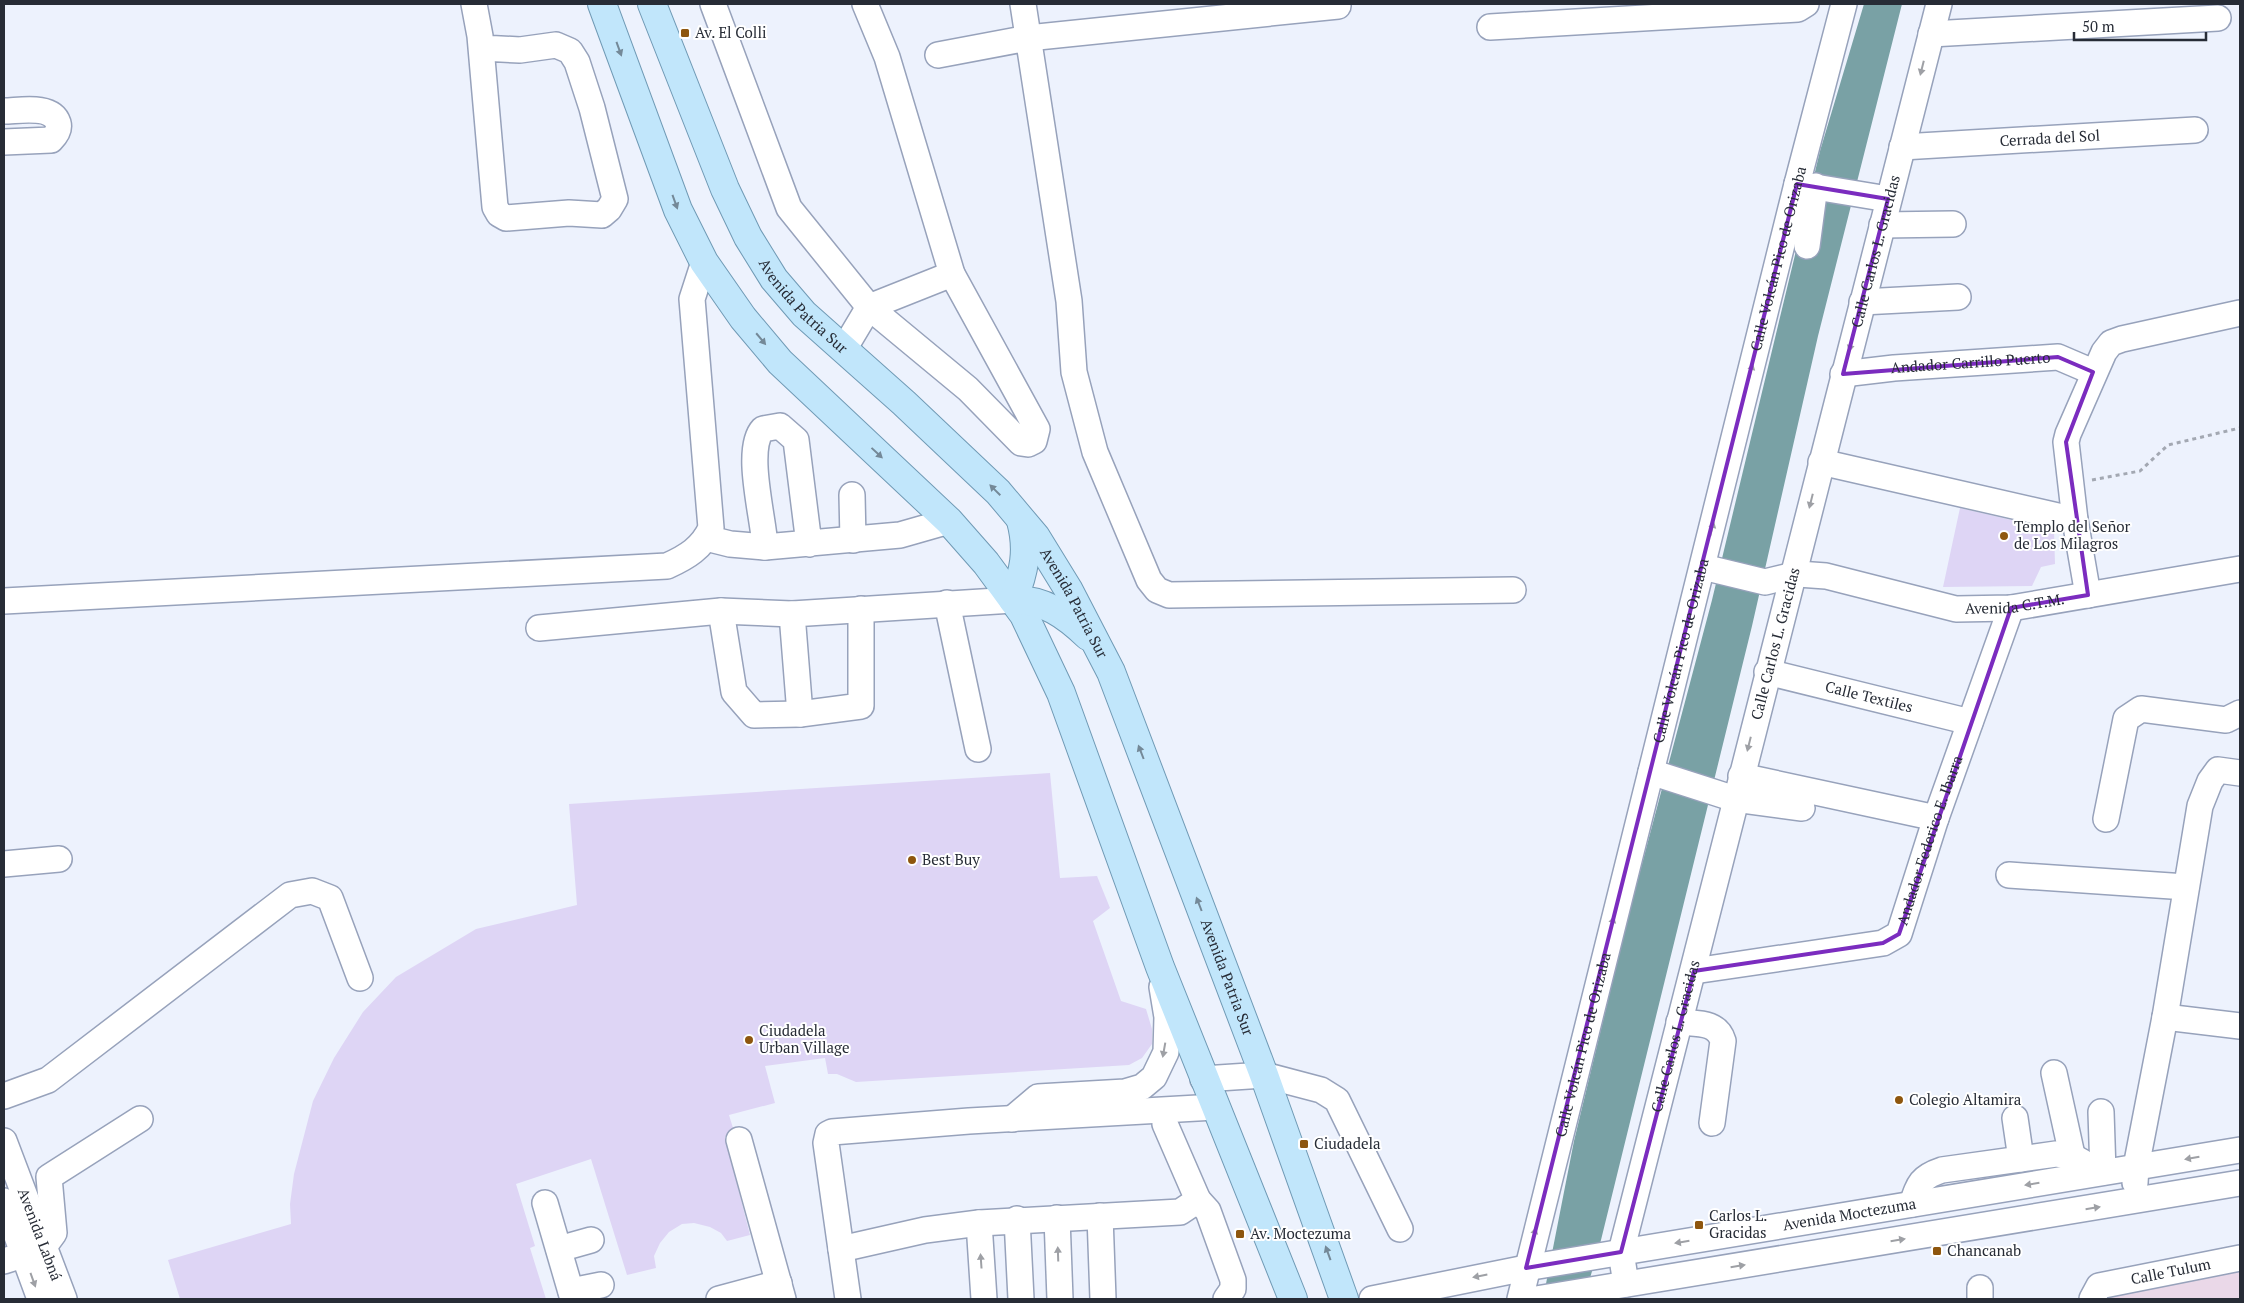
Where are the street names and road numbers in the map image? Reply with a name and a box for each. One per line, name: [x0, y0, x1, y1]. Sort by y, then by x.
street label: Cerrada del Sol: [1999, 125, 2100, 150]
street label: Calle Volcán Pico de Orizaba: [1745, 163, 1810, 353]
street label: Calle Carlos L. Gracidas: [1846, 173, 1904, 329]
street label: Avenida Patria Sur: [755, 254, 853, 357]
street label: Andador Carrillo Puerto: [1890, 347, 2051, 377]
street label: Avenida Patria Sur: [1036, 544, 1113, 661]
street label: Calle Volcán Pico de Orizaba: [1648, 556, 1713, 745]
street label: Calle Carlos L. Gracidas: [1746, 565, 1804, 722]
street label: Avenida C.T.M.: [1965, 588, 2066, 618]
street label: Calle Textiles: [1823, 676, 1915, 717]
street label: Andador Federico E. Ibarra: [1891, 752, 1967, 928]
street label: Avenida Patria Sur: [1197, 916, 1259, 1038]
street label: Calle Volcán Pico de Orizaba: [1550, 950, 1615, 1139]
street label: Calle Carlos L. Gracidas: [1646, 958, 1704, 1114]
street label: Avenida Labná: [14, 1185, 67, 1284]
street label: Avenida Moctezuma: [1781, 1193, 1918, 1234]
street label: Calle Tulum: [2129, 1253, 2212, 1288]

